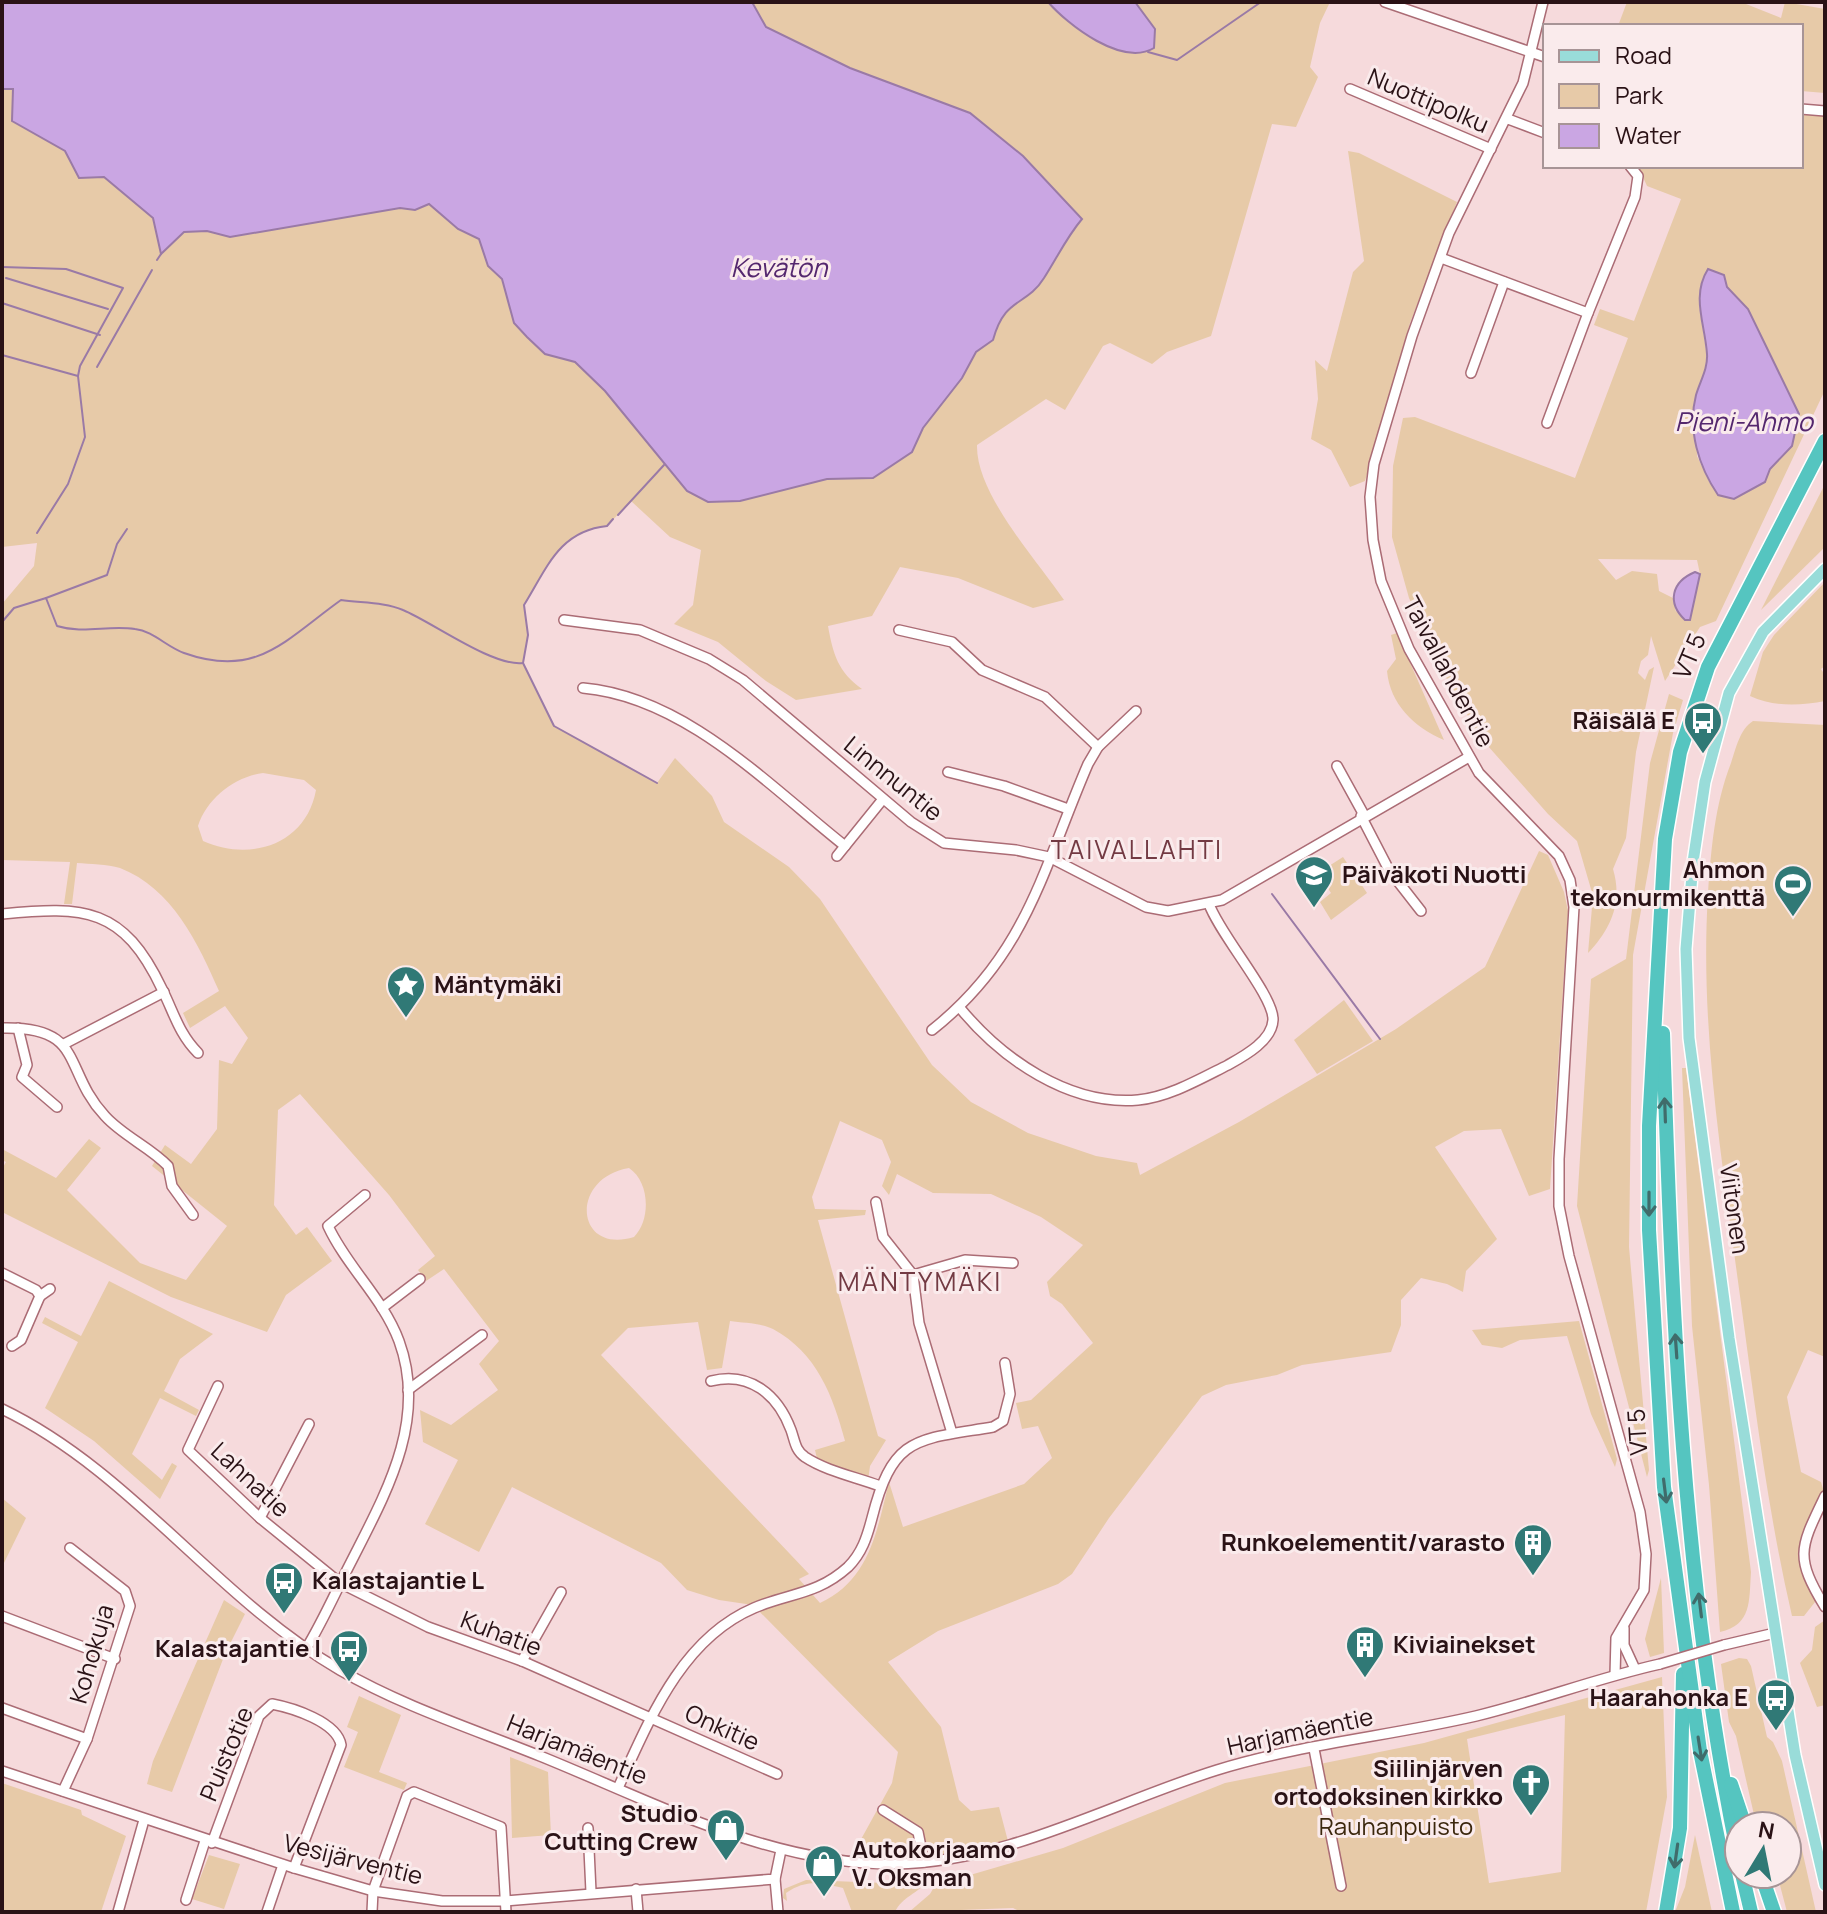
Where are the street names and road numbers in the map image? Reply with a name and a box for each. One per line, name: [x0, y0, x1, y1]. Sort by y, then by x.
street label: Nuottipolku: [1363, 59, 1494, 140]
street label: Taivallahdentie: [1396, 590, 1503, 753]
street label: VT 5: [1664, 627, 1713, 683]
street label: Linnnuntie: [838, 728, 950, 828]
street label: Viitonen: [1713, 1162, 1758, 1256]
street label: VT 5: [1618, 1408, 1655, 1457]
street label: Lahnatie: [204, 1434, 298, 1524]
street label: Kohokuja: [61, 1600, 120, 1707]
street label: Kuhatie: [456, 1602, 547, 1663]
street label: Onkitie: [680, 1696, 765, 1758]
street label: Harjamäentie: [1224, 1699, 1376, 1762]
street label: Puistotie: [191, 1701, 260, 1806]
street label: Harjamäentie: [502, 1705, 653, 1792]
street label: Vesijärventie: [280, 1825, 426, 1892]

